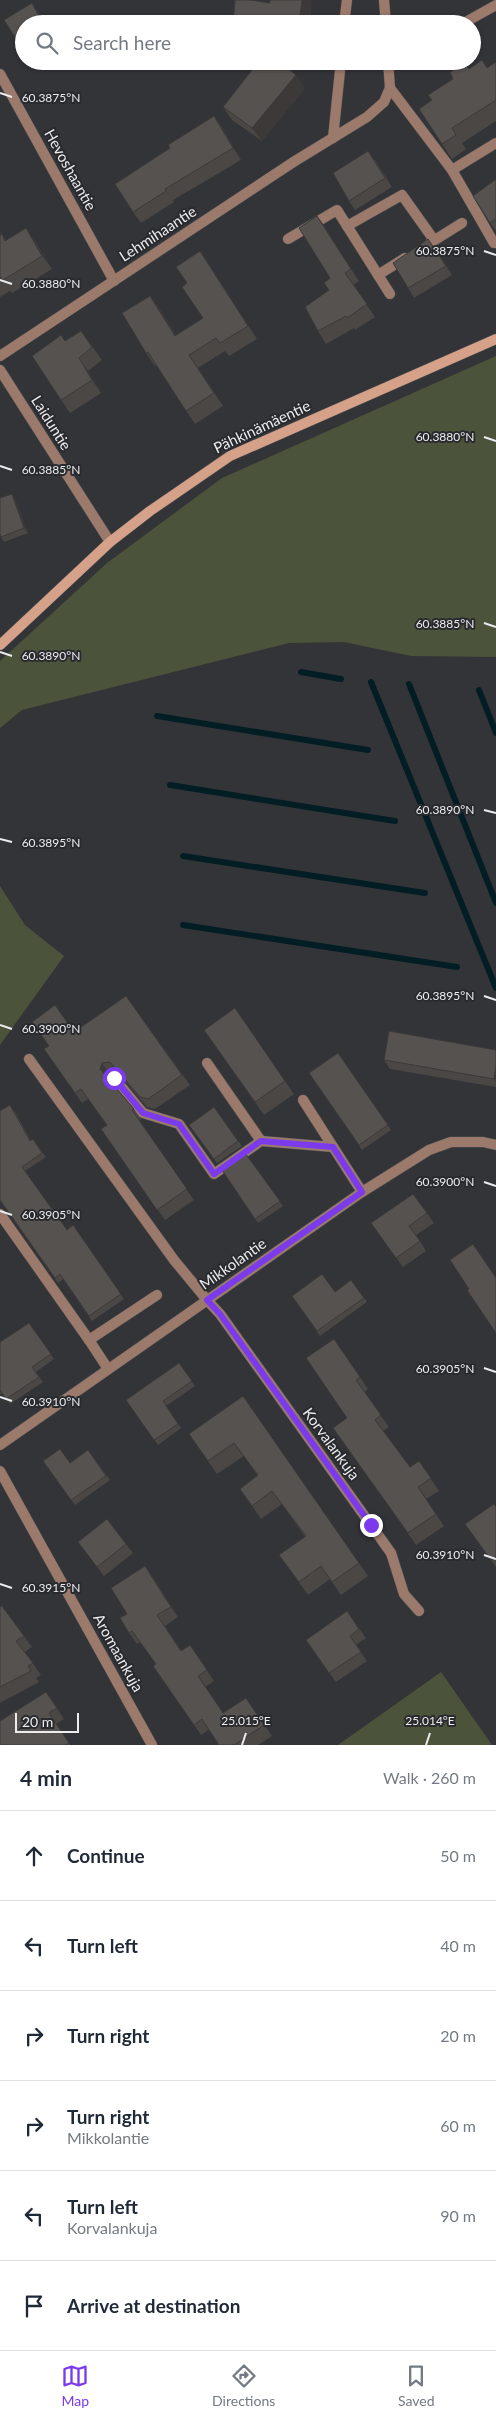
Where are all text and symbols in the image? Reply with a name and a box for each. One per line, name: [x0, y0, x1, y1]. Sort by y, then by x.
search box: [15, 15, 481, 70]
icon: search: [33, 29, 61, 57]
text: Search here: [73, 31, 171, 54]
text: 60.3875°N: [22, 90, 80, 105]
street label: Hevoshaantie: [41, 126, 101, 213]
street label: Lehmihaantie: [116, 202, 199, 265]
text: 60.3875°N: [416, 243, 474, 258]
text: 60.3880°N: [22, 276, 80, 291]
street label: Laiduntie: [28, 392, 76, 453]
street label: Pähkinämäentie: [210, 396, 313, 456]
text: 60.3880°N: [416, 429, 474, 444]
text: 60.3885°N: [22, 462, 80, 477]
text: 60.3885°N: [416, 616, 474, 631]
text: 60.3890°N: [22, 648, 80, 663]
text: 60.3890°N: [416, 802, 474, 817]
text: 60.3895°N: [22, 835, 80, 850]
text: 60.3895°N: [416, 988, 474, 1003]
text: 60.3900°N: [22, 1021, 80, 1036]
route start: [103, 1067, 126, 1090]
text: 60.3900°N: [416, 1174, 474, 1189]
text: 60.3905°N: [22, 1207, 80, 1222]
street label: Mikkolantie: [196, 1234, 269, 1293]
text: 60.3905°N: [416, 1361, 474, 1376]
text: 60.3910°N: [22, 1394, 80, 1409]
street label: Korvalankuja: [300, 1404, 364, 1483]
route end: [360, 1514, 383, 1537]
text: 60.3910°N: [416, 1547, 474, 1562]
text: 60.3915°N: [22, 1580, 80, 1595]
street label: Aromaankuja: [90, 1610, 148, 1695]
scale bar: [15, 1710, 79, 1733]
text: 20 m: [22, 1713, 53, 1730]
text: 25.015°E: [221, 1713, 271, 1728]
text: 25.014°E: [405, 1713, 455, 1728]
text: 4 min: [20, 1765, 72, 1790]
text: Walk · 260 m: [383, 1768, 476, 1787]
icon: ahead: [20, 1842, 48, 1870]
text: Continue: [67, 1844, 145, 1867]
text: 50 m: [440, 1846, 476, 1865]
icon: left: [20, 1932, 48, 1960]
text: Turn left: [67, 1934, 138, 1957]
text: 40 m: [440, 1936, 476, 1955]
icon: right: [20, 2022, 48, 2050]
text: Turn right: [67, 2024, 149, 2047]
text: 20 m: [440, 2026, 476, 2045]
text: Turn right: [67, 2105, 149, 2128]
icon: right: [20, 2112, 48, 2140]
text: 60 m: [440, 2116, 476, 2135]
text: Mikkolantie: [67, 2128, 149, 2147]
text: Turn left: [67, 2195, 138, 2218]
icon: left: [20, 2202, 48, 2230]
text: 90 m: [440, 2206, 476, 2225]
text: Korvalankuja: [67, 2218, 157, 2237]
icon: arrive: [20, 2292, 48, 2320]
text: Arrive at destination: [67, 2294, 240, 2317]
tab: Map: [61, 2362, 89, 2409]
tab: Directions: [212, 2362, 275, 2409]
tab: Saved: [398, 2362, 435, 2409]

